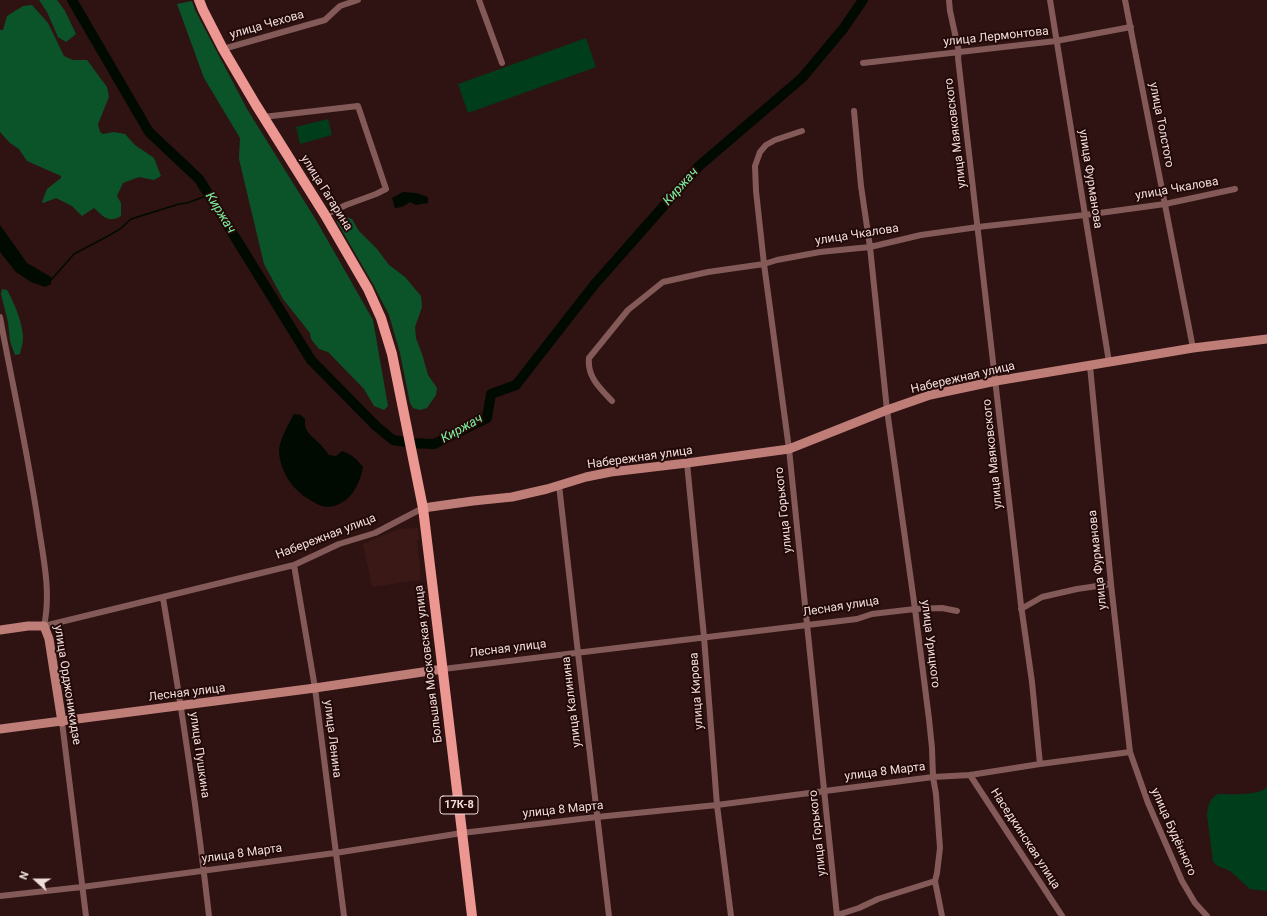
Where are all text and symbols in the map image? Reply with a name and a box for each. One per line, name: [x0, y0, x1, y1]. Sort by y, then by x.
street label: улица Чехова: [228, 8, 306, 42]
street label: улица Лермонтова: [943, 24, 1049, 50]
street label: улица Маяковского: [942, 77, 970, 189]
street label: улица Толстого: [1146, 81, 1176, 169]
street label: улица Фурманова: [1075, 128, 1105, 230]
street label: улица Гагарина: [297, 152, 355, 234]
water label: Киржач: [660, 165, 702, 209]
street label: улица Чкалова: [1134, 175, 1220, 203]
water label: Киржач: [201, 190, 239, 236]
street label: улица Чкалова: [814, 221, 900, 249]
street label: Набережная улица: [910, 359, 1016, 397]
street label: улица Маяковского: [980, 398, 1006, 510]
water label: Киржач: [438, 411, 486, 447]
street label: Набережная улица: [586, 443, 694, 473]
street label: улица Горького: [772, 466, 796, 554]
street label: улица Фурманова: [1086, 509, 1110, 611]
street label: Набережная улица: [274, 511, 378, 563]
street label: Большая Московская улица: [412, 584, 446, 744]
street label: Лесная улица: [802, 594, 880, 620]
street label: улица Урицкого: [917, 599, 943, 689]
street label: улица Орджоникидзе: [50, 624, 84, 746]
street label: Лесная улица: [469, 637, 547, 661]
street label: улица Кирова: [687, 652, 707, 730]
street label: улица Калинина: [559, 656, 585, 748]
street label: Лесная улица: [148, 681, 226, 705]
street label: улица Ленина: [320, 699, 344, 779]
street label: улица Пушкина: [186, 711, 212, 799]
street label: улица 8 Марта: [844, 760, 926, 784]
street label: Наседкинская улица: [987, 786, 1063, 892]
street label: улица Будённого: [1147, 786, 1199, 878]
street label: улица Горького: [806, 789, 830, 877]
road number: 17К-8: [440, 796, 478, 814]
street label: улица 8 Марта: [522, 799, 604, 821]
street label: улица 8 Марта: [201, 841, 283, 867]
north arrow: [16, 860, 56, 900]
text: N: [17, 870, 32, 881]

